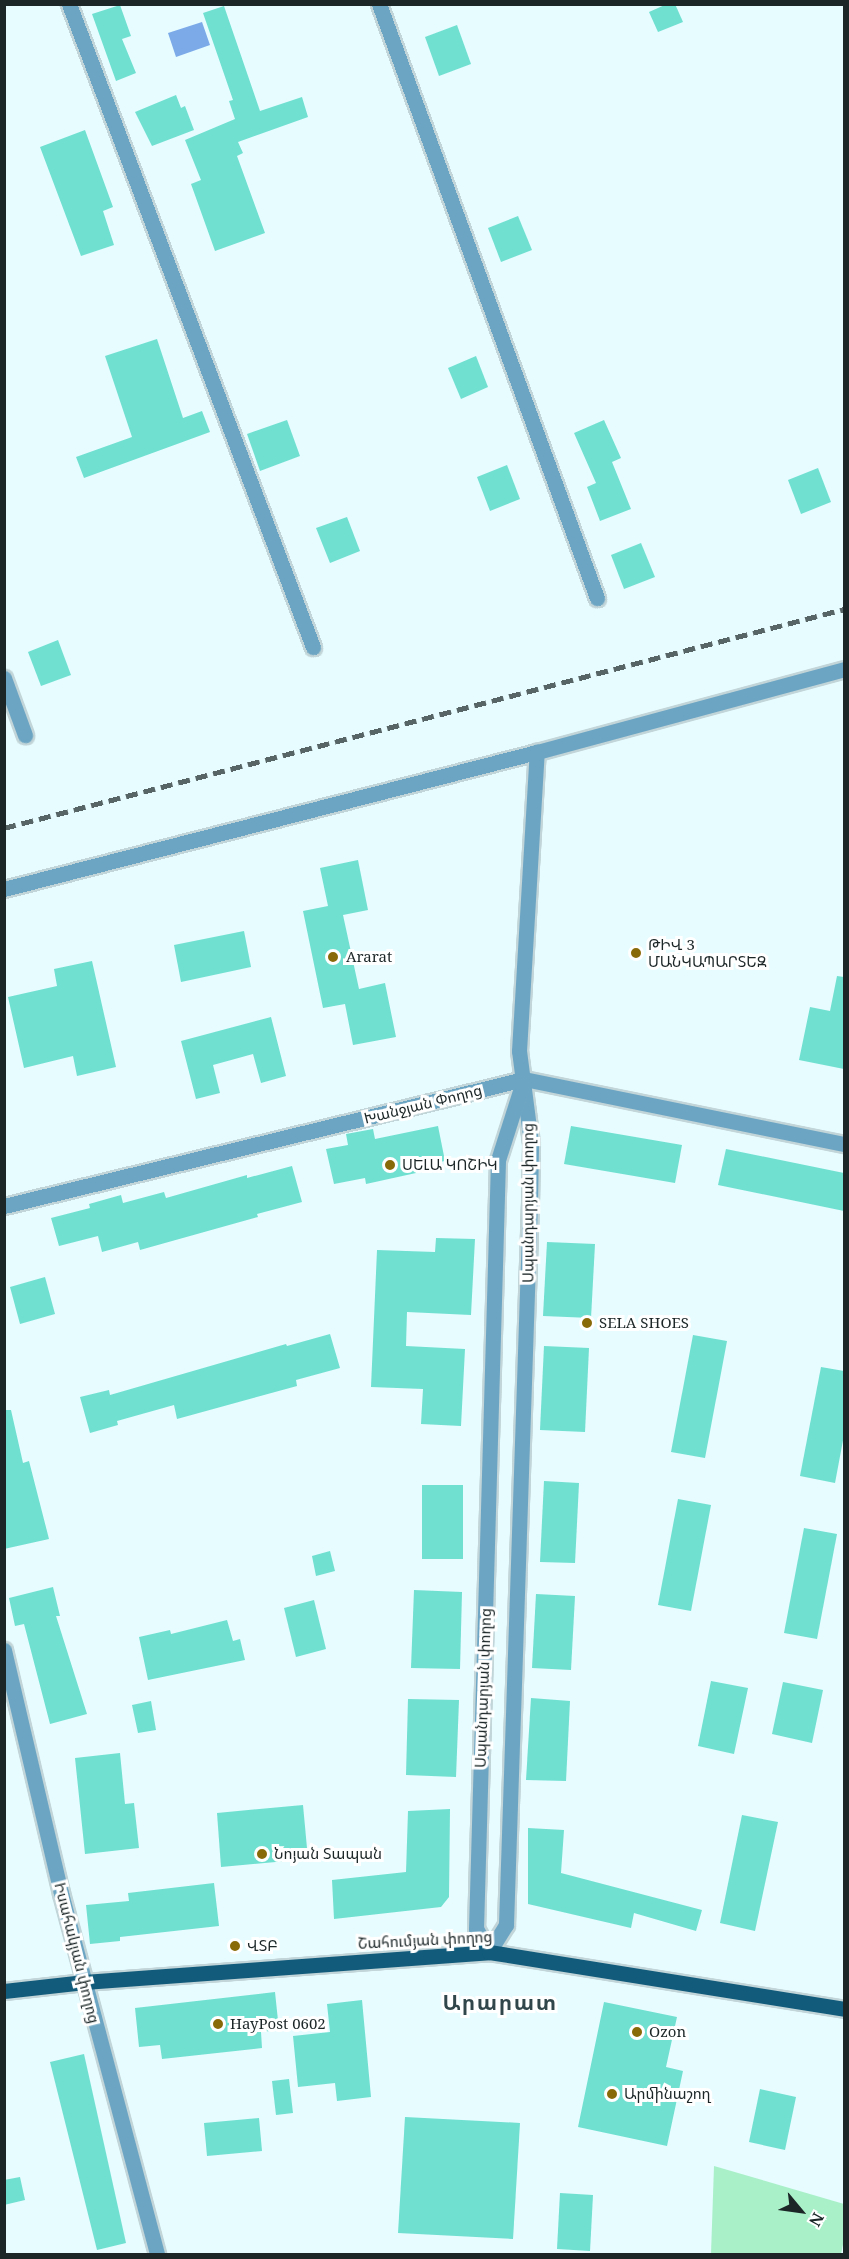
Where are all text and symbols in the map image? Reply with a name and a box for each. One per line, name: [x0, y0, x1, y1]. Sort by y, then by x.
place label: ԹԻՎ 3 ՄԱՆԿԱՊԱՐՏԵԶ: [648, 935, 767, 970]
marker: ԹԻՎ 3 ՄԱՆԿԱՊԱՐՏԵԶ: [629, 946, 643, 960]
marker: Ararat: [324, 948, 342, 966]
place label: Ararat: [346, 948, 392, 966]
street label: Խանջյան Փողոց: [362, 1081, 484, 1127]
street label: Սպանդարյան փողոց: [519, 1123, 537, 1283]
place label: ՍԵԼԱ ԿՈՇԻԿ: [402, 1156, 498, 1174]
marker: ՍԵԼԱ ԿՈՇԻԿ: [383, 1158, 397, 1172]
place label: SELA SHOES: [599, 1314, 689, 1332]
marker: SELA SHOES: [580, 1316, 594, 1330]
street label: Սպանդարյան փողոց: [471, 1608, 495, 1768]
place label: Նոյան Տապան: [274, 1845, 382, 1863]
marker: Նոյան Տապան: [255, 1847, 269, 1861]
street label: Իսահակյան փողոց: [51, 1881, 103, 2025]
street label: Շահումյան փողոց: [357, 1927, 493, 1953]
place label: ՎՏԲ: [247, 1937, 278, 1955]
marker: ՎՏԲ: [228, 1939, 242, 1953]
district label: Արարատ: [442, 1989, 558, 2015]
place label: HayPost 0602: [230, 2015, 326, 2033]
marker: HayPost 0602: [211, 2017, 225, 2031]
place label: Ozon: [649, 2023, 686, 2041]
marker: Ozon: [630, 2025, 644, 2039]
place label: Արմինաշող: [624, 2085, 711, 2103]
marker: Արմինաշող: [605, 2087, 619, 2101]
north arrow: [771, 2181, 831, 2241]
text: N: [804, 2209, 829, 2231]

